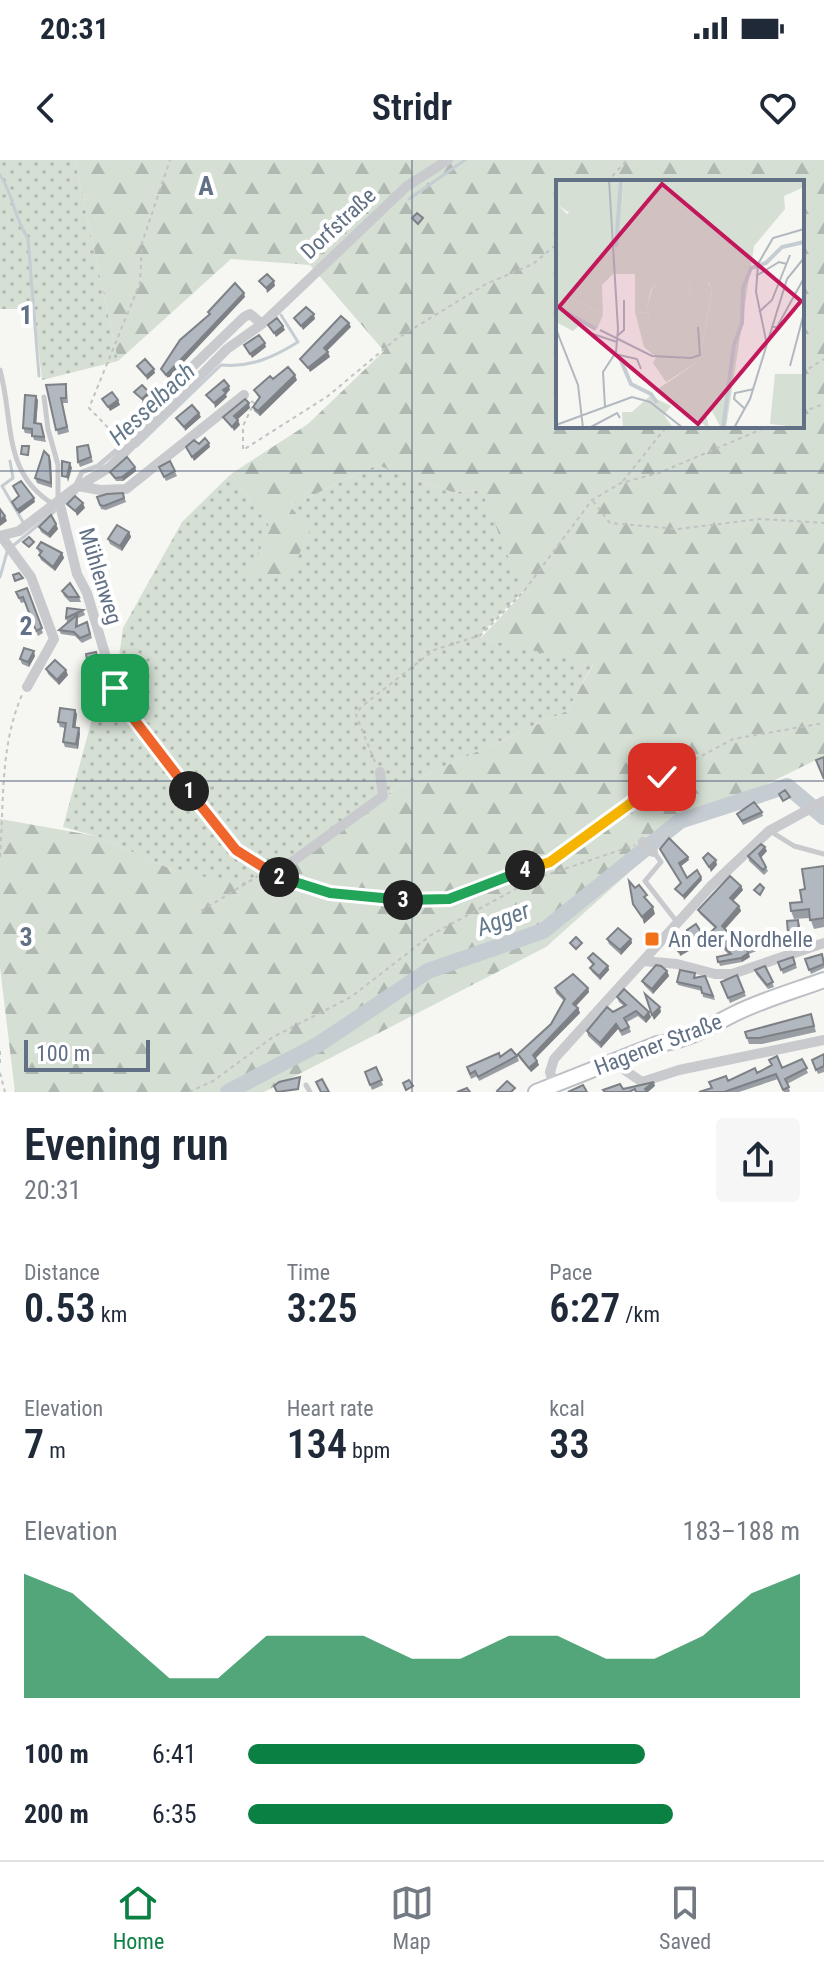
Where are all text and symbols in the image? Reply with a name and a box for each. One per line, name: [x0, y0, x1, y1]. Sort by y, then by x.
text: 20:31: [40, 11, 109, 46]
icon: back: [24, 86, 68, 130]
icon: heart: [756, 86, 800, 130]
text: Stridr: [372, 87, 452, 129]
text: A: [198, 171, 214, 201]
inset map: [556, 180, 804, 428]
street label: Dorfstraße: [296, 183, 381, 264]
text: 1: [19, 300, 33, 330]
water label: Hesselbach: [103, 357, 201, 451]
street label: Mühlenweg: [74, 525, 127, 627]
text: 2: [19, 611, 33, 641]
pin: [81, 654, 149, 722]
icon: arrive: [93, 666, 137, 710]
pin: [628, 743, 696, 811]
icon: check: [640, 755, 684, 799]
pin: 1: [169, 771, 209, 811]
text: 1: [183, 778, 195, 803]
pin: 4: [505, 850, 545, 890]
pin: 2: [259, 857, 299, 897]
text: 4: [519, 857, 531, 882]
text: 2: [273, 864, 285, 889]
pin: 3: [383, 880, 423, 920]
text: 3: [397, 887, 409, 912]
water label: Agger: [472, 896, 534, 942]
text: 3: [19, 922, 33, 952]
place label: An der Nordhelle: [668, 927, 813, 952]
marker: An der Nordhelle: [643, 930, 661, 948]
street label: Hagener Straße: [591, 1009, 725, 1080]
scale bar: [24, 1036, 150, 1072]
text: 100 m: [36, 1041, 90, 1066]
button: share: [716, 1118, 800, 1202]
text: Evening run: [24, 1119, 229, 1171]
text: 20:31: [24, 1175, 81, 1205]
text: Distance: [24, 1260, 100, 1285]
text: Time: [287, 1260, 330, 1285]
text: Pace: [549, 1260, 592, 1285]
text: 0.53: [24, 1285, 96, 1332]
text: 3:25: [287, 1285, 358, 1332]
text: 6:27: [549, 1285, 620, 1332]
text: km: [96, 1302, 127, 1327]
text: /km: [620, 1302, 660, 1327]
text: Elevation: [24, 1396, 103, 1421]
text: Heart rate: [287, 1396, 374, 1421]
text: kcal: [549, 1396, 585, 1421]
text: 7: [24, 1421, 44, 1468]
text: 134: [287, 1421, 347, 1468]
text: 33: [549, 1421, 590, 1468]
text: m: [44, 1438, 66, 1463]
text: bpm: [347, 1438, 390, 1463]
text: Elevation: [24, 1516, 118, 1546]
text: 183–188 m: [683, 1516, 800, 1546]
text: 100 m: [24, 1739, 89, 1769]
text: 6:41: [152, 1739, 197, 1769]
text: 200 m: [24, 1799, 89, 1829]
text: 6:35: [152, 1799, 197, 1829]
tab: Home: [113, 1881, 164, 1954]
tab: Map: [390, 1881, 434, 1954]
tab: Saved: [659, 1881, 711, 1954]

